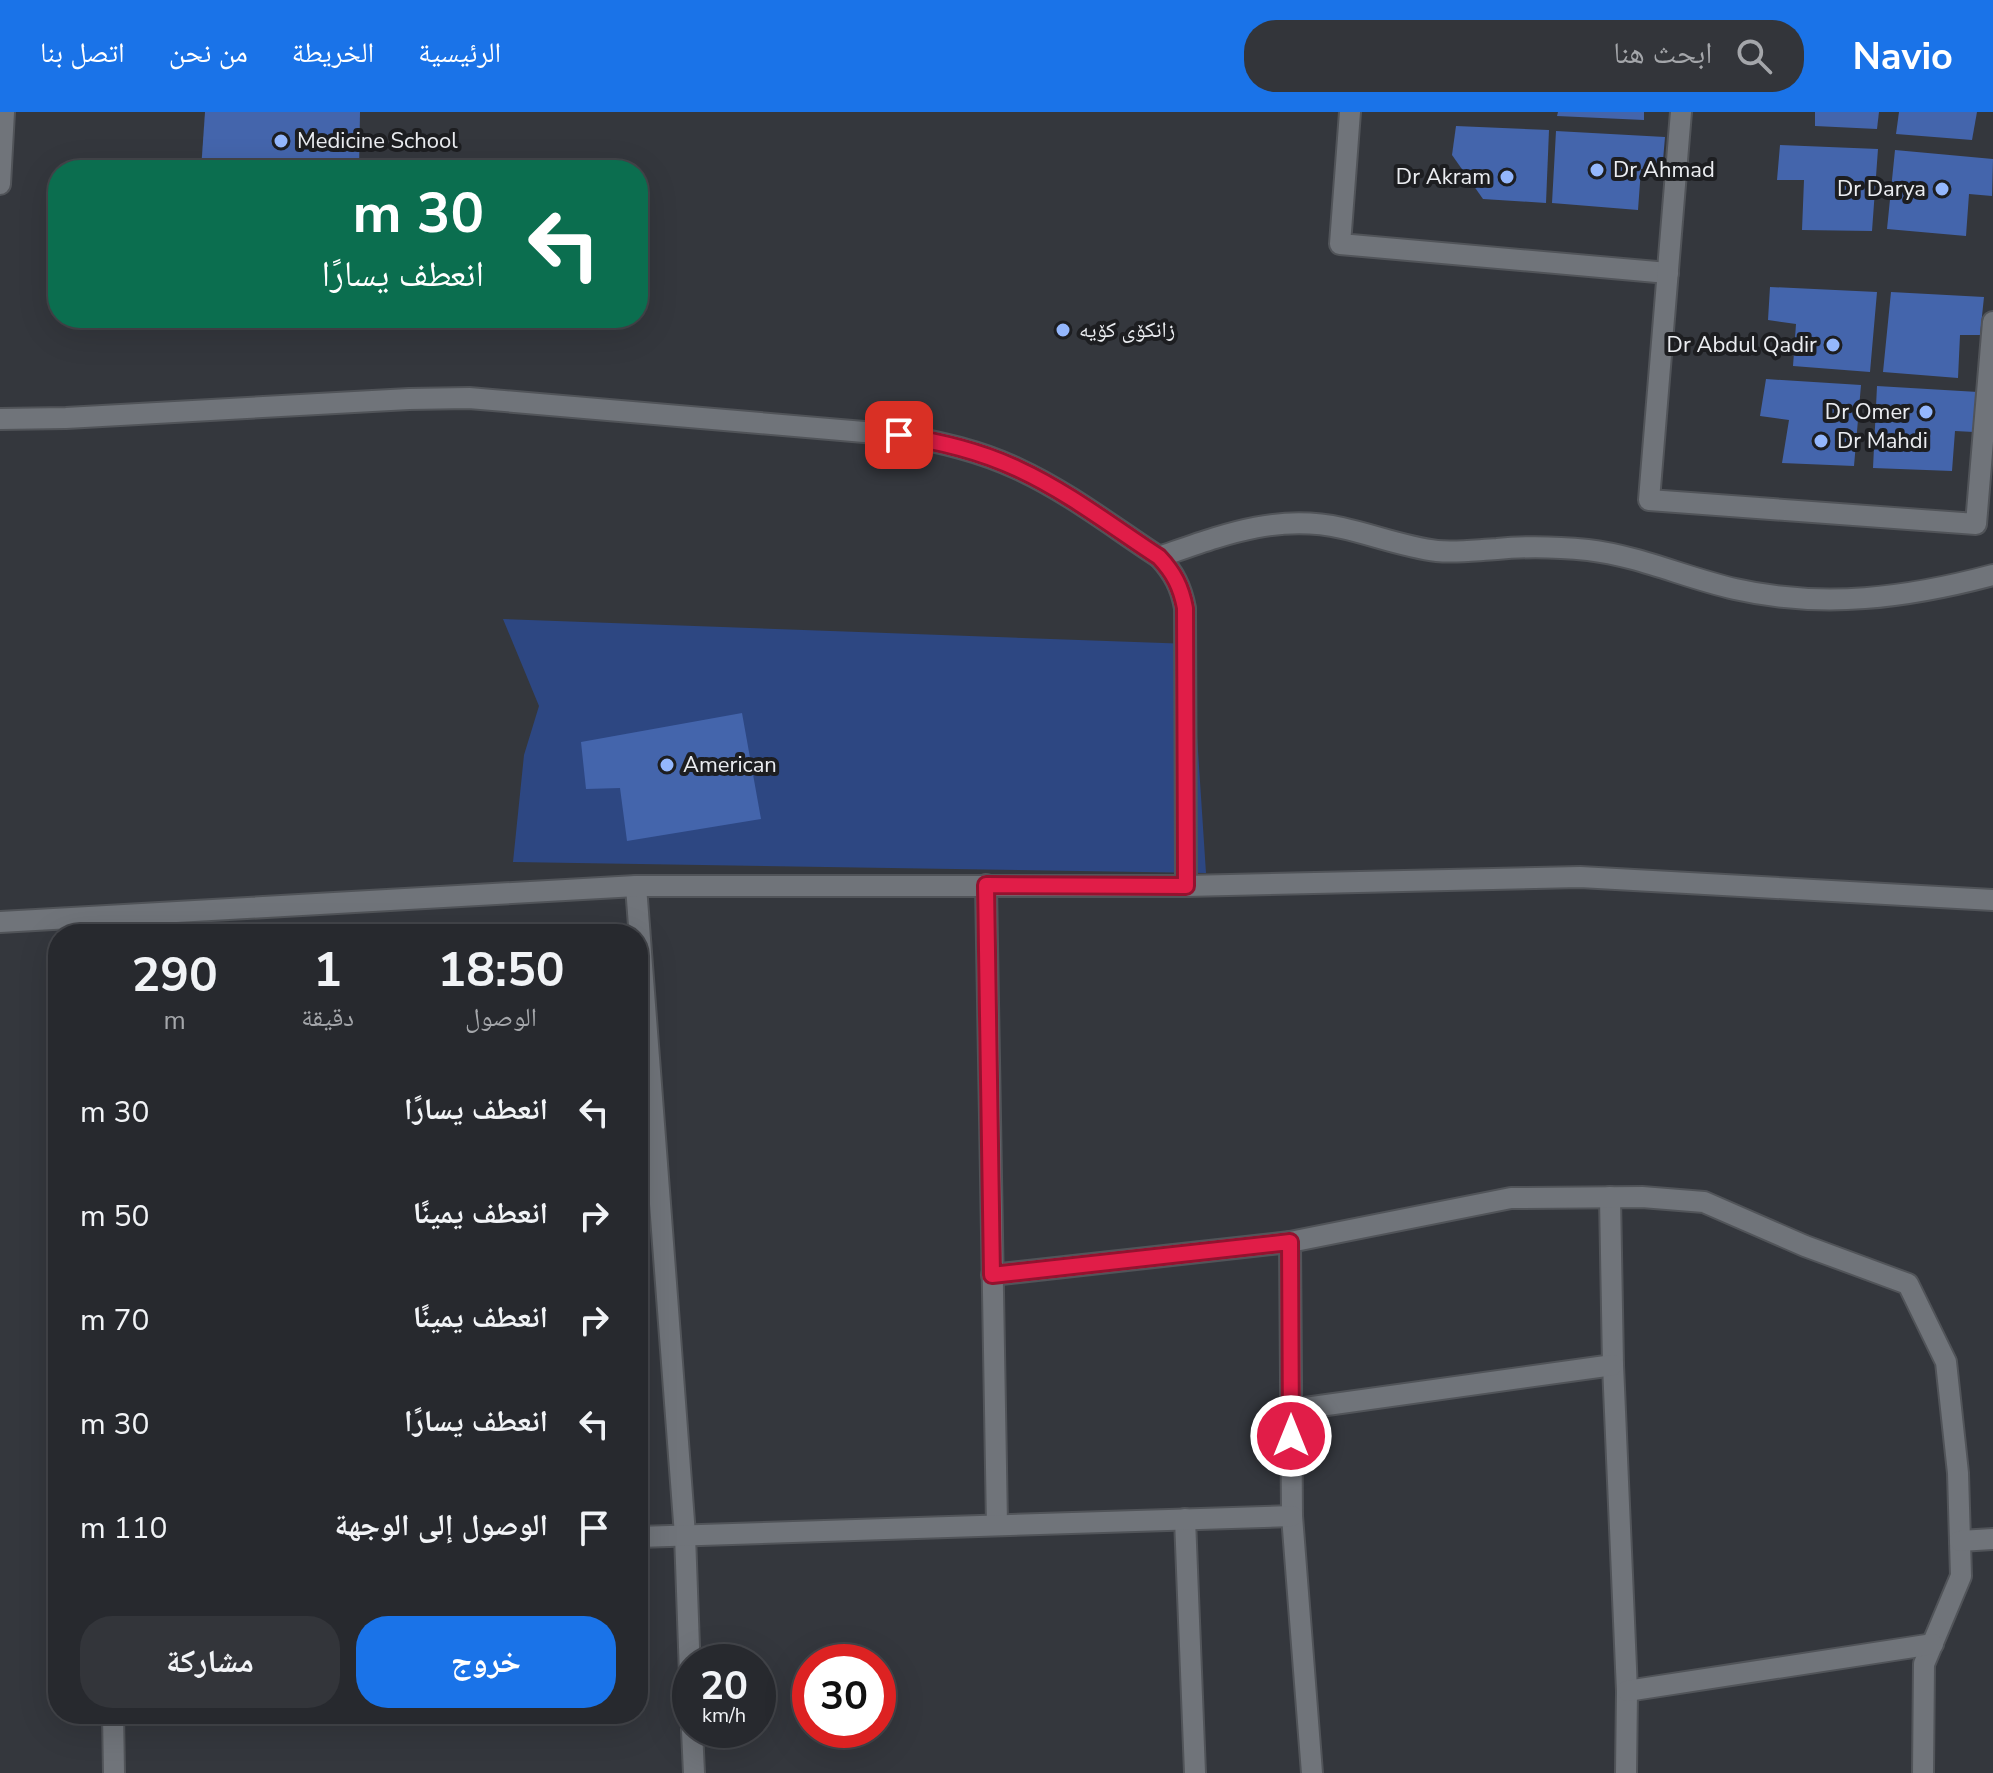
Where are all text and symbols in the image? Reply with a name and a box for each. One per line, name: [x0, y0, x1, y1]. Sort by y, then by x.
search box: [1244, 20, 1804, 92]
text: Navio: [1852, 31, 1953, 82]
text: ابحث هنا: [1613, 33, 1712, 74]
text: اتصل بنا: [40, 34, 125, 72]
text: من نحن: [169, 34, 248, 72]
text: الخريطة: [292, 34, 374, 72]
text: الرئيسية: [418, 34, 501, 72]
icon: search: [1732, 34, 1776, 78]
place label: Medicine School: [297, 126, 458, 156]
marker: Medicine School: [272, 132, 290, 150]
place label: Dr Ahmad: [1613, 155, 1715, 185]
marker: Dr Ahmad: [1588, 161, 1606, 179]
place label: Dr Akram: [1396, 162, 1491, 192]
marker: Dr Akram: [1498, 168, 1516, 186]
place label: Dr Darya: [1837, 174, 1926, 204]
text: 30 m: [353, 175, 484, 252]
marker: Dr Darya: [1933, 180, 1951, 198]
icon: left: [512, 192, 616, 296]
text: انعطف يسارًا: [322, 250, 484, 299]
place label: زانکۆی کۆیە: [1079, 315, 1175, 345]
marker: زانکۆی کۆیە: [1054, 321, 1072, 339]
place label: Dr Abdul Qadir: [1667, 330, 1817, 360]
marker: Dr Abdul Qadir: [1824, 336, 1842, 354]
place label: Dr Omer: [1825, 397, 1910, 427]
pin: [865, 401, 933, 469]
marker: Dr Omer: [1917, 403, 1935, 421]
icon: arrive: [877, 413, 921, 457]
place label: Dr Mahdi: [1837, 426, 1928, 456]
marker: Dr Mahdi: [1812, 432, 1830, 450]
place label: American: [683, 750, 777, 780]
marker: American: [658, 756, 676, 774]
text: 1: [313, 937, 342, 1003]
text: 18:50: [437, 937, 565, 1003]
text: 290: [131, 942, 218, 1008]
text: دقيقة: [301, 1000, 354, 1035]
text: الوصول: [465, 1000, 537, 1035]
text: m: [163, 1003, 186, 1038]
text: انعطف يسارًا: [404, 1089, 548, 1130]
icon: left: [572, 1090, 616, 1134]
text: 30 m: [80, 1092, 149, 1133]
text: انعطف يمينًا: [413, 1193, 548, 1234]
icon: right: [572, 1194, 616, 1238]
text: 50 m: [80, 1196, 149, 1237]
text: انعطف يمينًا: [413, 1297, 548, 1338]
icon: right: [572, 1298, 616, 1342]
text: 70 m: [80, 1300, 149, 1341]
position arrow: [1249, 1394, 1333, 1478]
text: انعطف يسارًا: [404, 1401, 548, 1442]
icon: left: [572, 1402, 616, 1446]
text: 30 m: [80, 1404, 149, 1445]
text: الوصول إلى الوجهة: [335, 1505, 548, 1546]
icon: arrive: [572, 1506, 616, 1550]
text: 110 m: [80, 1508, 167, 1549]
button: مشاركة: [80, 1616, 340, 1708]
button: خروج: [356, 1616, 616, 1708]
speed limit sign: 30: [792, 1644, 896, 1748]
text: 20: [700, 1659, 748, 1713]
text: km/h: [702, 1702, 746, 1729]

